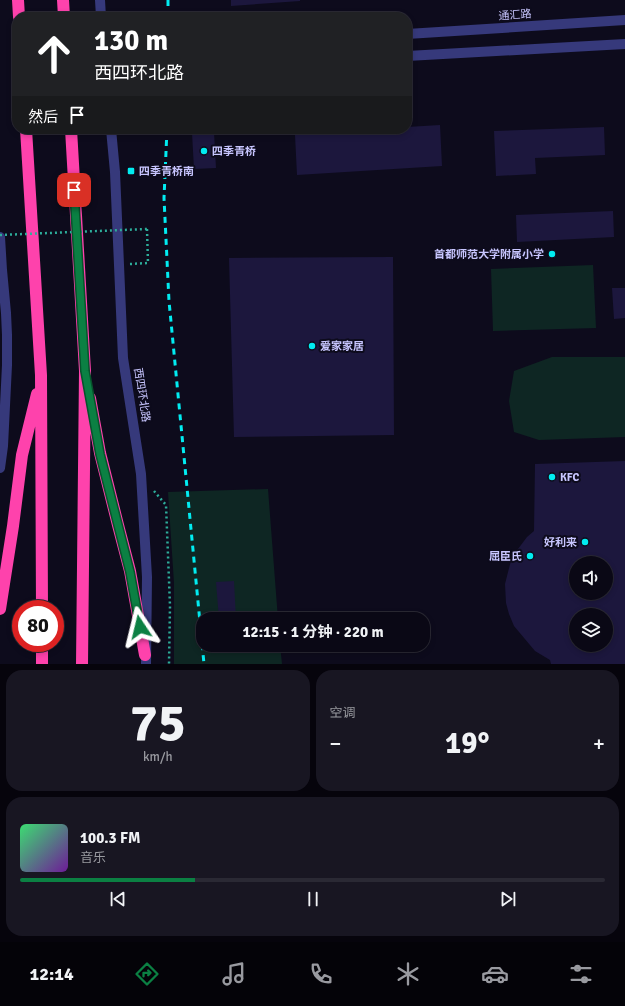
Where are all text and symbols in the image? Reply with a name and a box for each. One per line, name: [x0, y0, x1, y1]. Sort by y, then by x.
street label: 通汇路: [498, 7, 532, 23]
text: 130 m: [94, 24, 168, 58]
icon: ahead: [28, 28, 80, 80]
text: 西四环北路: [94, 62, 184, 84]
icon: arrive: [66, 104, 88, 126]
text: 然后: [28, 108, 58, 126]
place label: 四季青桥: [212, 145, 256, 158]
marker: 四季青桥: [199, 146, 209, 156]
place label: 四季青桥南: [139, 165, 194, 178]
marker: 四季青桥南: [126, 166, 136, 176]
pin: [57, 173, 91, 207]
icon: arrive: [63, 179, 85, 201]
place label: 首都师范大学附属小学: [434, 248, 544, 261]
marker: 首都师范大学附属小学: [547, 249, 557, 259]
place label: 爱家家居: [320, 340, 364, 353]
marker: 爱家家居: [307, 341, 317, 351]
street label: 西四环北路: [131, 367, 153, 423]
place label: KFC: [560, 471, 580, 484]
marker: KFC: [547, 472, 557, 482]
place label: 好利来: [544, 536, 577, 549]
marker: 好利来: [580, 537, 590, 547]
place label: 屈臣氏: [489, 550, 522, 563]
marker: 屈臣氏: [525, 551, 535, 561]
map controls: [569, 556, 613, 652]
button: sound: [569, 556, 613, 600]
speed limit sign: 80: [12, 600, 64, 652]
position arrow: [119, 606, 161, 648]
button: layers: [569, 608, 613, 652]
text: 12:15 · 1 分钟 · 220 m: [242, 623, 384, 641]
text: 75: [130, 691, 186, 755]
text: 空调: [330, 705, 356, 721]
text: 19°: [445, 725, 489, 762]
text: −: [330, 730, 341, 757]
text: +: [593, 730, 605, 757]
text: km/h: [143, 749, 172, 765]
text: 100.3 FM: [80, 829, 141, 847]
text: 音乐: [80, 850, 106, 866]
icon: previous: [107, 888, 129, 910]
icon: pause: [302, 888, 324, 910]
icon: next: [497, 888, 519, 910]
icon: directions: [133, 960, 161, 988]
icon: music: [220, 960, 248, 988]
icon: phone: [307, 960, 335, 988]
icon: climate: [394, 960, 422, 988]
icon: car: [481, 960, 509, 988]
icon: filters: [567, 960, 595, 988]
text: 12:14: [29, 963, 74, 985]

